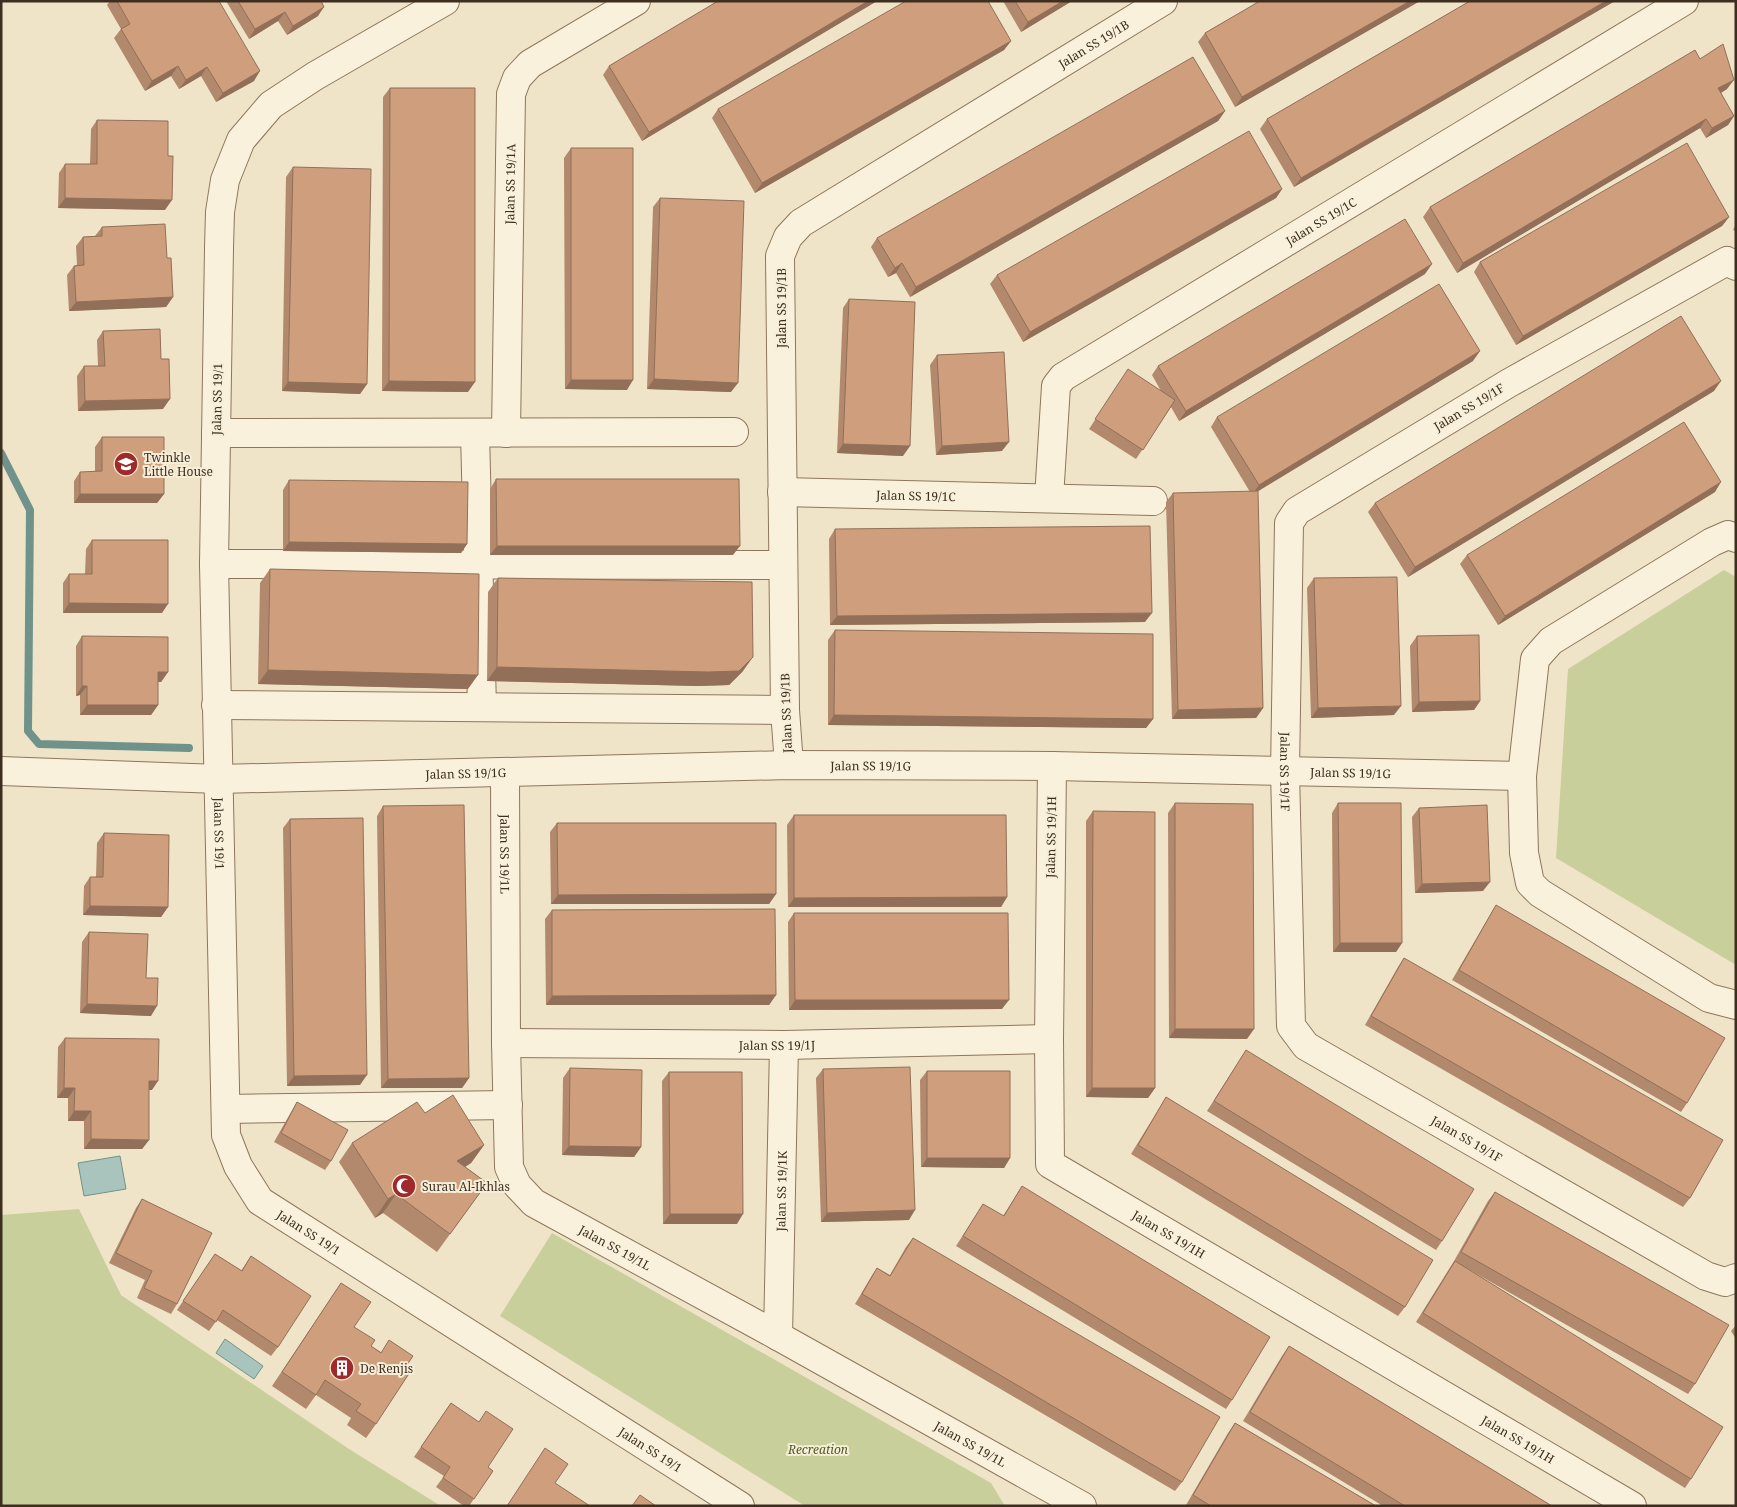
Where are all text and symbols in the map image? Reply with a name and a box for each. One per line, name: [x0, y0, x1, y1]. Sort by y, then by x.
street label: Jalan SS 19/1B: [1054, 15, 1132, 72]
street label: Jalan SS 19/1A: [501, 143, 519, 226]
street label: Jalan SS 19/1C: [1281, 193, 1359, 249]
street label: Jalan SS 19/1B: [773, 268, 790, 349]
street label: Jalan SS 19/1: [208, 363, 226, 436]
street label: Jalan SS 19/1F: [1430, 379, 1507, 435]
place label: Twinkle Little House: [144, 449, 213, 480]
school or university icon: Twinkle Little House: [113, 451, 139, 477]
street label: Jalan SS 19/1C: [875, 486, 956, 505]
street label: Jalan SS 19/1B: [776, 673, 796, 754]
street label: Jalan SS 19/1F: [1276, 731, 1294, 812]
street label: Jalan SS 19/1G: [829, 757, 912, 774]
street label: Jalan SS 19/1G: [424, 763, 507, 782]
street label: Jalan SS 19/1G: [1309, 763, 1392, 782]
street label: Jalan SS 19/1: [210, 796, 229, 870]
street label: Jalan SS 19/1H: [1042, 796, 1060, 879]
street label: Jalan SS 19/1L: [497, 813, 514, 894]
street label: Jalan SS 19/1J: [738, 1036, 815, 1054]
street label: Jalan SS 19/1F: [1428, 1111, 1506, 1166]
street label: Jalan SS 19/1K: [772, 1150, 790, 1233]
mosque icon: Surau Al-Ikhlas: [391, 1173, 417, 1199]
place label: Surau Al-Ikhlas: [422, 1178, 510, 1195]
street label: Jalan SS 19/1: [273, 1205, 344, 1259]
street label: Jalan SS 19/1H: [1129, 1205, 1209, 1262]
street label: Jalan SS 19/1L: [575, 1220, 654, 1274]
building icon: De Renjis: [329, 1355, 355, 1381]
place label: De Renjis: [360, 1360, 413, 1377]
street label: Jalan SS 19/1H: [1478, 1411, 1558, 1467]
street label: Jalan SS 19/1L: [931, 1416, 1009, 1471]
street label: Jalan SS 19/1: [615, 1422, 686, 1476]
park label: Recreation: [787, 1441, 848, 1458]

